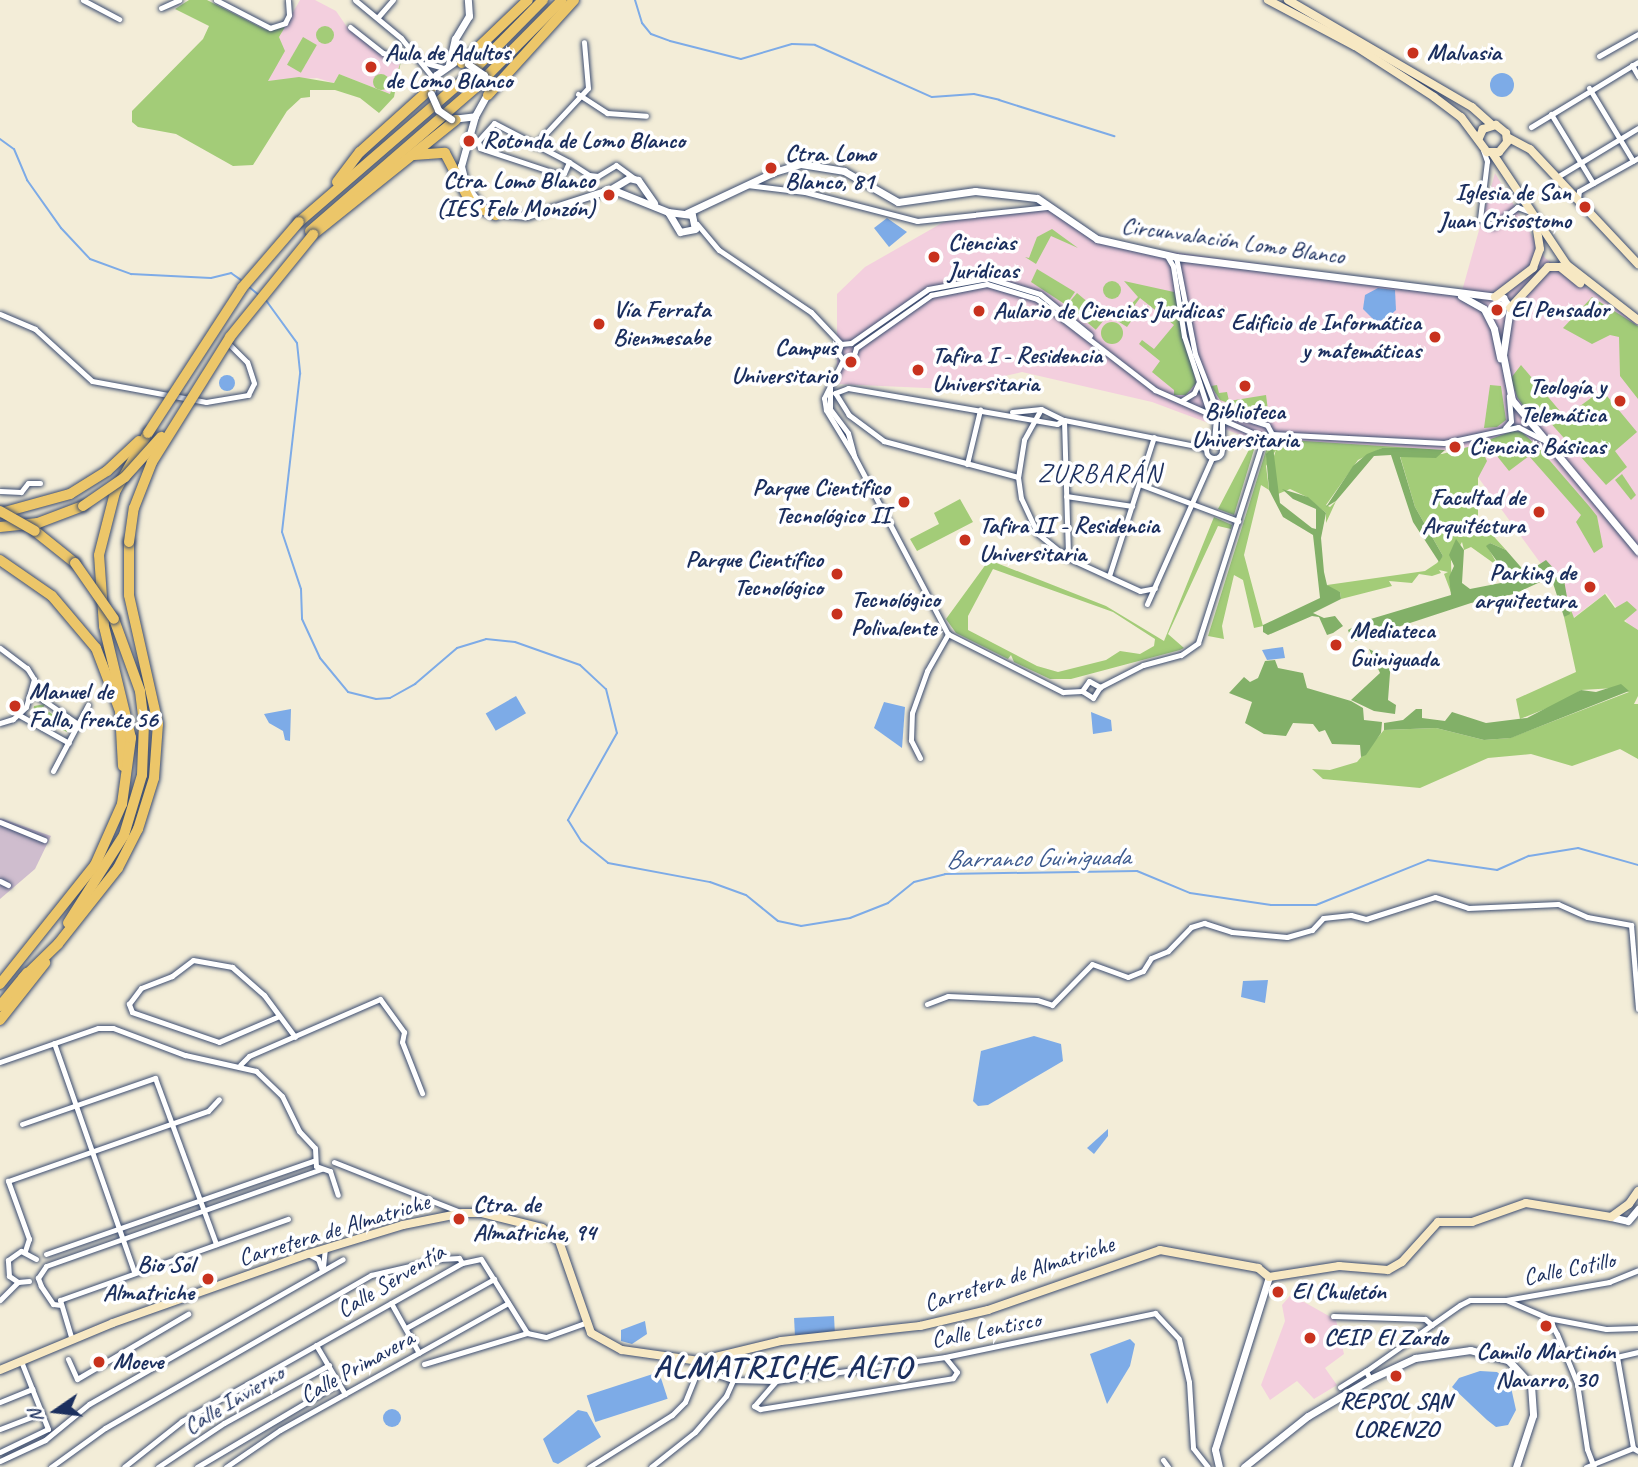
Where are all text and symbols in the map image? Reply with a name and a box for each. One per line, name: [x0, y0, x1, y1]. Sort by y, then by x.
place label: Aula de Adultos de Lomo Blanco: [385, 39, 512, 95]
place label: Malvasia: [1427, 39, 1501, 67]
marker: Malvasia: [1405, 45, 1421, 61]
marker: Aula de Adultos de Lomo Blanco: [363, 59, 379, 75]
place label: Rotonda de Lomo Blanco: [483, 127, 685, 155]
marker: Rotonda de Lomo Blanco: [461, 133, 477, 149]
place label: Ctra. Lomo Blanco, 81: [785, 140, 876, 196]
marker: Ctra. Lomo Blanco, 81: [763, 160, 779, 176]
place label: Ctra. Lomo Blanco (IES Felo Monzón): [437, 167, 595, 223]
place label: Iglesia de San Juan Crisostomo: [1438, 179, 1571, 235]
marker: Ctra. Lomo Blanco (IES Felo Monzón): [601, 187, 617, 203]
marker: Iglesia de San Juan Crisostomo: [1577, 199, 1593, 215]
street label: Circunvalación Lomo Blanco: [1119, 211, 1347, 271]
place label: Ciencias Jurídicas: [948, 229, 1018, 285]
marker: Ciencias Jurídicas: [926, 249, 942, 265]
place label: Vía Ferrata Bienmesabe: [613, 296, 710, 352]
place label: El Pensador: [1511, 296, 1609, 324]
place label: Aulario de Ciencias Jurídicas: [993, 297, 1223, 325]
marker: El Pensador: [1489, 302, 1505, 318]
marker: Aulario de Ciencias Jurídicas: [971, 303, 987, 319]
place label: Edificio de Informática y matemáticas: [1231, 309, 1421, 365]
marker: Vía Ferrata Bienmesabe: [591, 316, 607, 332]
marker: Edificio de Informática y matemáticas: [1427, 329, 1443, 345]
place label: Campus Universitario: [731, 334, 837, 390]
place label: Tafira I - Residencia Universitaria: [932, 342, 1102, 398]
marker: Campus Universitario: [843, 354, 859, 370]
marker: Tafira I - Residencia Universitaria: [910, 362, 926, 378]
place label: Teología y Telemática: [1520, 373, 1606, 429]
marker: Biblioteca Universitaria: [1237, 378, 1253, 394]
marker: Teología y Telemática: [1612, 393, 1628, 409]
place label: Biblioteca Universitaria: [1191, 398, 1299, 454]
place label: Ciencias Básicas: [1469, 433, 1605, 461]
marker: Ciencias Básicas: [1447, 439, 1463, 455]
district label: ZURBARÁN: [1039, 458, 1161, 490]
place label: Parque Científico Tecnológico II: [753, 474, 890, 530]
place label: Facultad de Arquitéctura: [1422, 484, 1525, 540]
marker: Parque Científico Tecnológico II: [896, 494, 912, 510]
marker: Facultad de Arquitéctura: [1531, 504, 1547, 520]
place label: Tafira II - Residencia Universitaria: [979, 512, 1159, 568]
marker: Tafira II - Residencia Universitaria: [957, 532, 973, 548]
place label: Parque Científico Tecnológico: [686, 546, 823, 602]
place label: Parking de arquitectura: [1474, 559, 1576, 615]
marker: Parque Científico Tecnológico: [829, 566, 845, 582]
marker: Parking de arquitectura: [1582, 579, 1598, 595]
place label: Tecnológico Polivalente: [851, 586, 940, 642]
marker: Tecnológico Polivalente: [829, 606, 845, 622]
place label: Mediateca Guiniguada: [1350, 617, 1438, 673]
marker: Mediateca Guiniguada: [1328, 637, 1344, 653]
place label: Manuel de Falla, frente 56: [29, 678, 157, 734]
marker: Manuel de Falla, frente 56: [7, 698, 23, 714]
water label: Barranco Guiniguada: [946, 841, 1130, 875]
street label: Carretera de Almatriche: [234, 1187, 434, 1273]
place label: Ctra. de Almatriche, 94: [473, 1191, 596, 1247]
marker: Ctra. de Almatriche, 94: [451, 1211, 467, 1227]
street label: Carretera de Almatriche: [919, 1229, 1119, 1319]
street label: Calle Serventía: [332, 1238, 450, 1324]
street label: Calle Cotillo: [1521, 1246, 1617, 1292]
place label: Bio Sol Almatriche: [103, 1251, 194, 1307]
marker: Bio Sol Almatriche: [200, 1271, 216, 1287]
place label: El Chuletón: [1292, 1278, 1386, 1306]
marker: El Chuletón: [1270, 1284, 1286, 1300]
street label: Calle Lentisco: [929, 1305, 1043, 1355]
marker: Camilo Martinón Navarro, 30: [1538, 1318, 1554, 1334]
street label: Calle Primavera: [294, 1324, 420, 1410]
place label: CEIP El Zardo: [1324, 1324, 1448, 1352]
marker: CEIP El Zardo: [1302, 1330, 1318, 1346]
place label: Camilo Martinón Navarro, 30: [1476, 1338, 1616, 1394]
place label: Moeve: [113, 1348, 163, 1376]
district label: ALMATRICHE ALTO: [654, 1348, 912, 1386]
marker: Moeve: [91, 1354, 107, 1370]
street label: Calle Invierno: [179, 1359, 289, 1441]
marker: REPSOL SAN LORENZO: [1388, 1368, 1404, 1384]
north arrow: [21, 1376, 91, 1446]
place label: REPSOL SAN LORENZO: [1339, 1388, 1453, 1444]
text: N: [23, 1407, 49, 1425]

